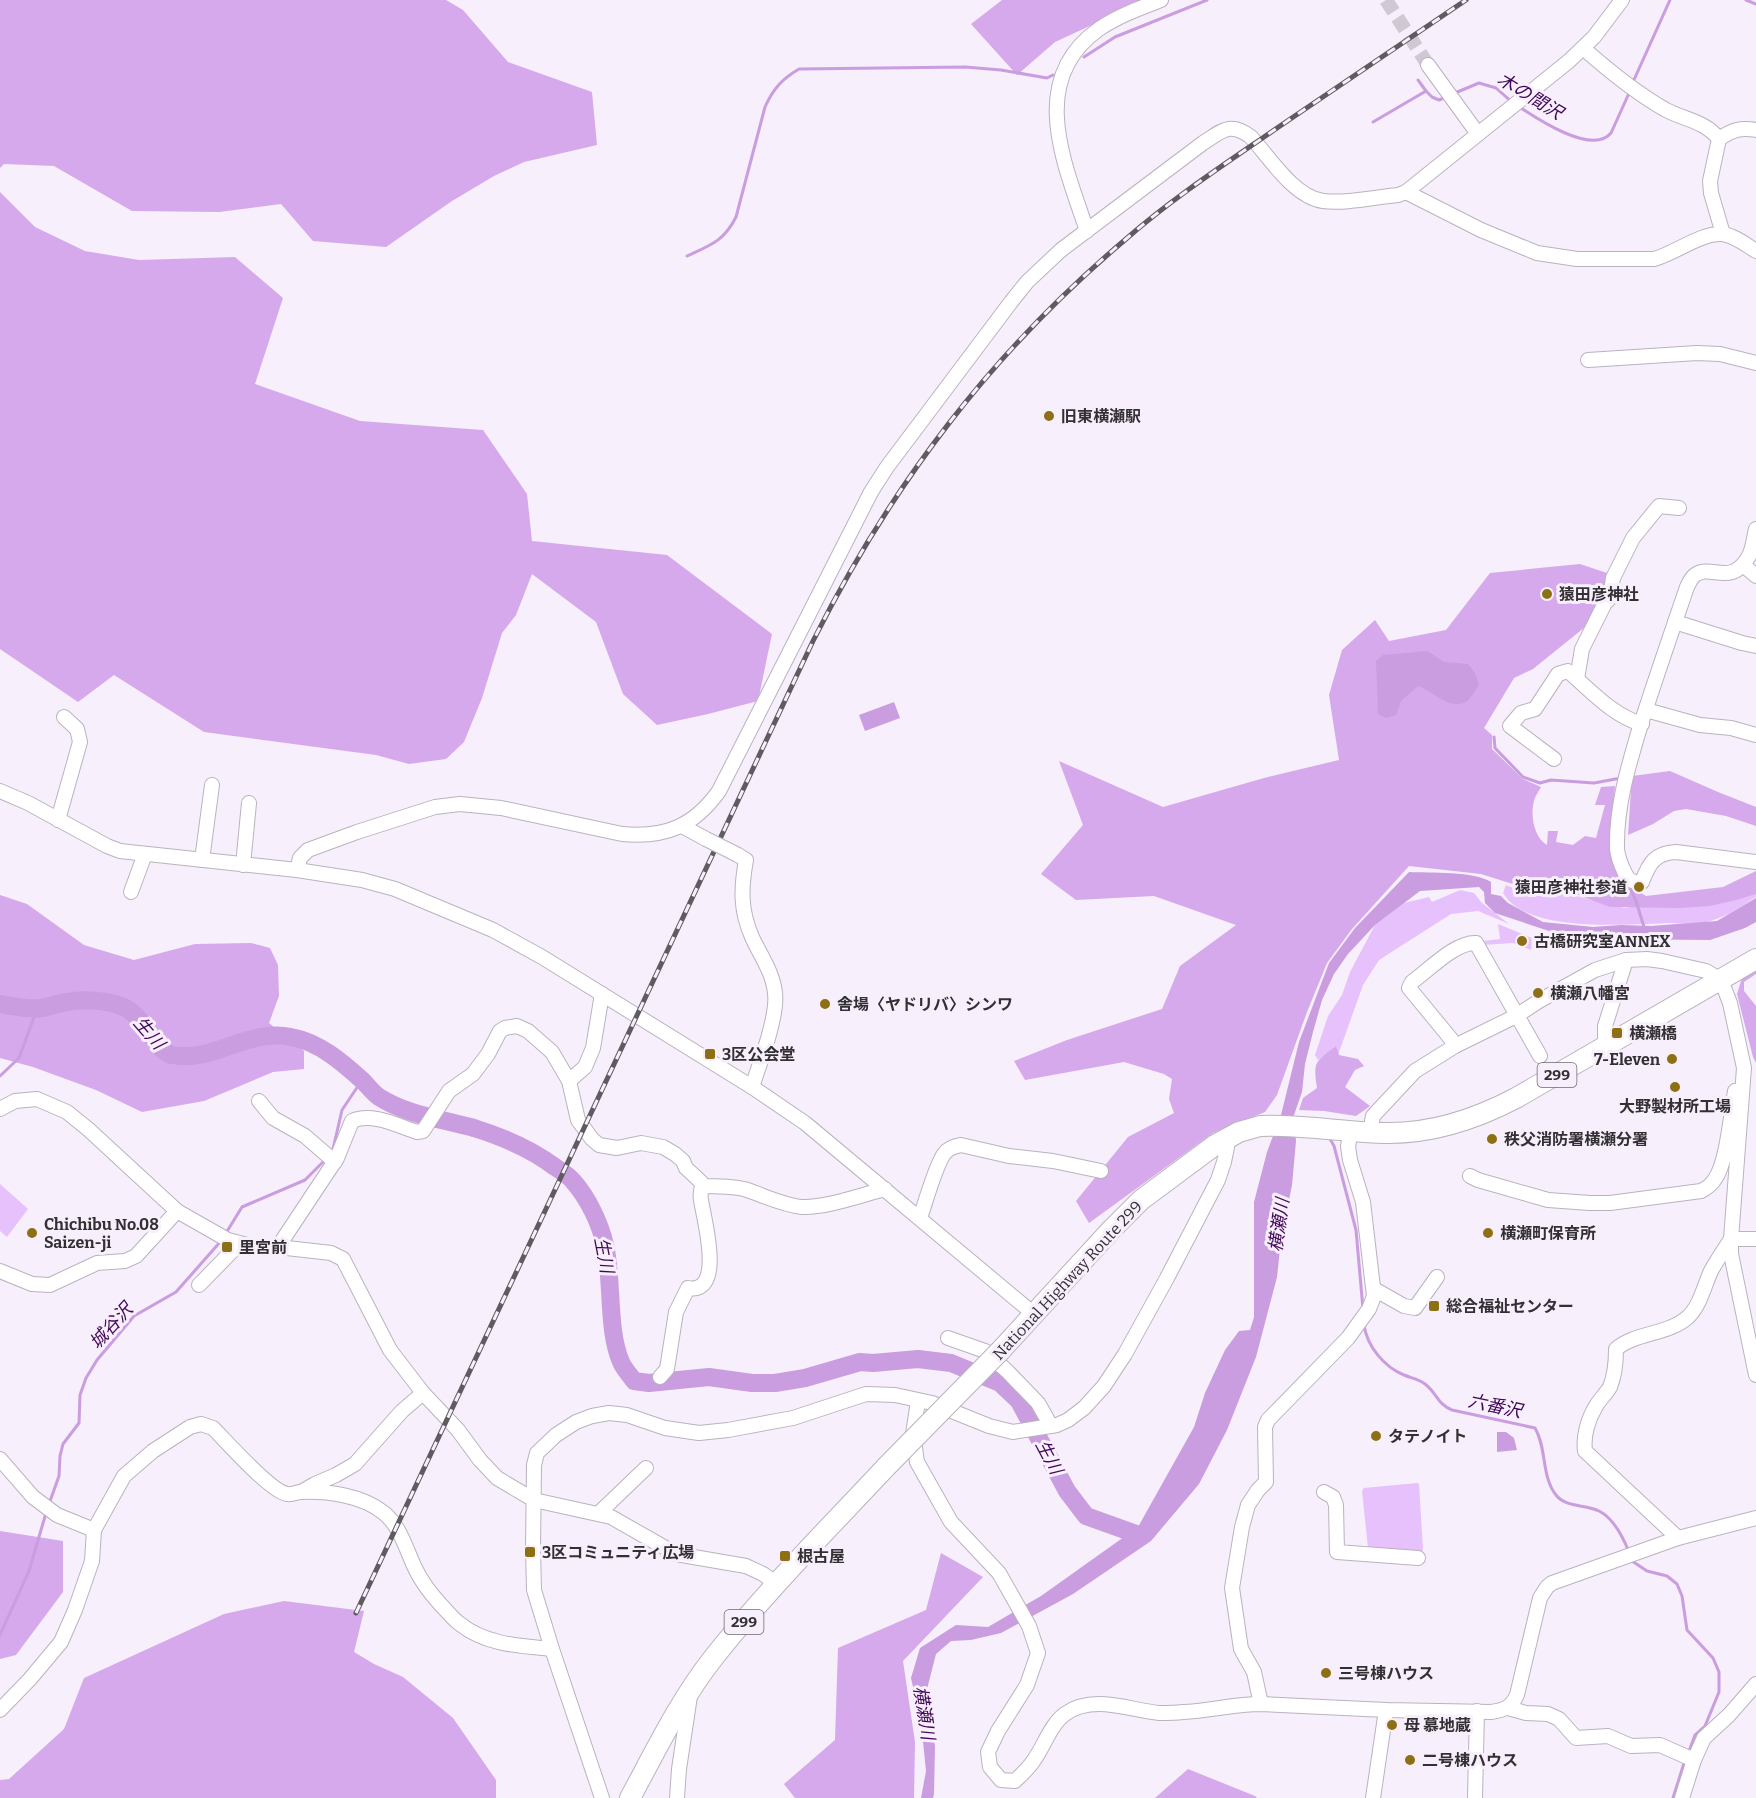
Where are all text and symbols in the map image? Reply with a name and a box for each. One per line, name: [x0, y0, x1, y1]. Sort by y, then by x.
water label: 木の間沢: [1493, 68, 1568, 125]
place label: 旧東横瀬駅: [1061, 407, 1141, 426]
marker: 旧東横瀬駅: [1042, 409, 1056, 423]
place label: 猿田彦神社: [1559, 585, 1639, 604]
marker: 猿田彦神社: [1540, 587, 1554, 601]
place label: 猿田彦神社参道: [1515, 878, 1627, 897]
marker: 猿田彦神社参道: [1632, 880, 1646, 894]
place label: 古橋研究室ANNEX: [1534, 932, 1671, 951]
marker: 古橋研究室ANNEX: [1515, 934, 1529, 948]
place label: 横瀬八幡宮: [1550, 984, 1630, 1003]
marker: 横瀬八幡宮: [1531, 986, 1545, 1000]
place label: 舎場〈ヤドリバ〉シンワ: [837, 995, 1013, 1014]
marker: 舎場〈ヤドリバ〉シンワ: [818, 997, 832, 1011]
water label: 生川: [129, 1012, 170, 1055]
place label: 横瀬橋: [1629, 1024, 1677, 1043]
marker: 横瀬橋: [1610, 1026, 1624, 1040]
place label: 3区公会堂: [722, 1045, 795, 1064]
marker: 3区公会堂: [703, 1047, 717, 1061]
place label: 7-Eleven: [1594, 1050, 1661, 1069]
marker: 7-Eleven: [1665, 1052, 1679, 1066]
road number: 299: [1538, 1063, 1576, 1087]
marker: 大野製材所工場: [1668, 1080, 1682, 1094]
place label: 大野製材所工場: [1619, 1097, 1731, 1116]
place label: 秩父消防署横瀬分署: [1504, 1130, 1648, 1149]
marker: 秩父消防署横瀬分署: [1485, 1132, 1499, 1146]
water label: 横瀬川: [1264, 1195, 1294, 1253]
street label: National Highway Route 299: [989, 1197, 1146, 1364]
place label: Chichibu No.08 Saizen-ji: [44, 1215, 159, 1252]
place label: 横瀬町保育所: [1500, 1224, 1596, 1243]
marker: Chichibu No.08 Saizen-ji: [25, 1226, 39, 1240]
marker: 横瀬町保育所: [1481, 1226, 1495, 1240]
water label: 生川: [590, 1235, 619, 1277]
place label: 里宮前: [239, 1238, 287, 1257]
marker: 里宮前: [220, 1240, 234, 1254]
water label: 城谷沢: [85, 1297, 139, 1353]
place label: 総合福祉センター: [1446, 1297, 1574, 1316]
marker: 総合福祉センター: [1427, 1299, 1441, 1313]
water label: 六番沢: [1466, 1390, 1526, 1423]
place label: タテノイト: [1388, 1427, 1468, 1446]
marker: タテノイト: [1369, 1429, 1383, 1443]
water label: 生川: [1031, 1436, 1068, 1480]
place label: 3区コミュニティ広場: [542, 1543, 694, 1562]
marker: 3区コミュニティ広場: [523, 1545, 537, 1559]
place label: 根古屋: [797, 1547, 845, 1566]
marker: 根古屋: [778, 1549, 792, 1563]
road number: 299: [724, 1610, 764, 1634]
place label: 三号棟ハウス: [1338, 1664, 1434, 1683]
marker: 三号棟ハウス: [1319, 1666, 1333, 1680]
water label: 横瀬川: [909, 1685, 939, 1743]
place label: 母 慕地蔵: [1404, 1716, 1471, 1735]
marker: 母 慕地蔵: [1385, 1718, 1399, 1732]
place label: 二号棟ハウス: [1422, 1751, 1518, 1770]
marker: 二号棟ハウス: [1403, 1753, 1417, 1767]

